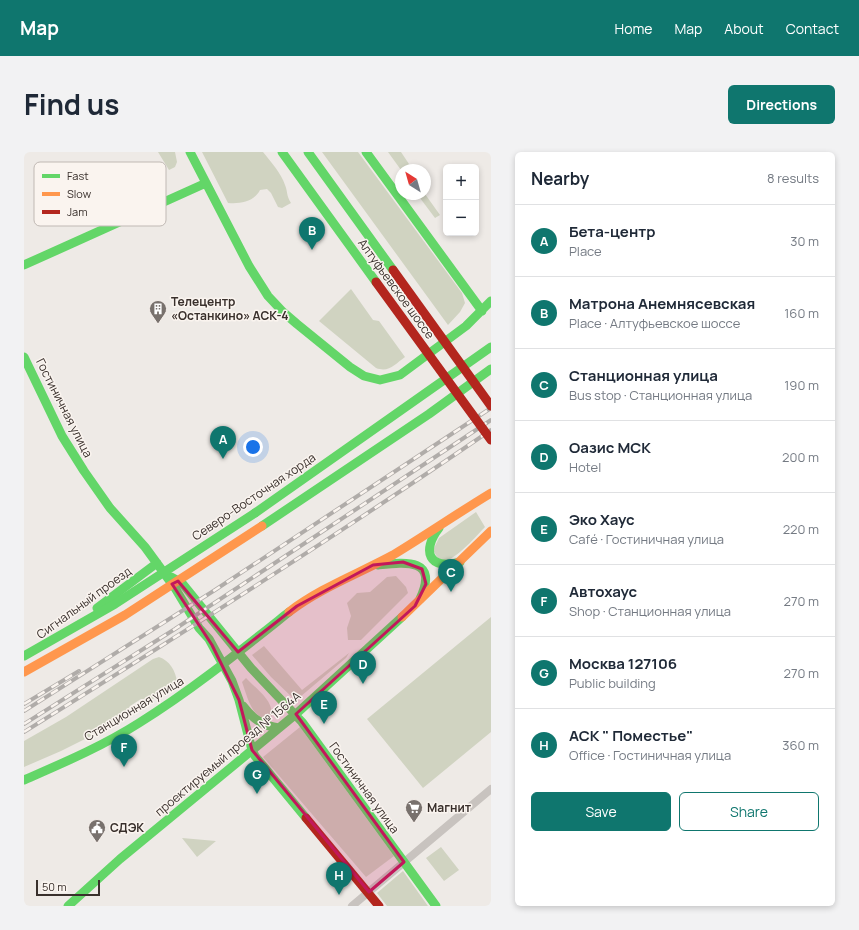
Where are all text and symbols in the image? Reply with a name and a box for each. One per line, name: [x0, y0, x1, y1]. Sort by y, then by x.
text: Map: [20, 15, 59, 41]
text: Home: [615, 19, 652, 38]
text: Map: [674, 19, 702, 38]
text: About: [724, 19, 764, 38]
text: Contact: [786, 19, 839, 38]
text: Find us: [24, 85, 119, 123]
button: Directions: [728, 85, 835, 124]
legend: [34, 162, 166, 226]
north arrow: [395, 164, 431, 200]
map controls: [443, 164, 479, 236]
button: +: [443, 164, 479, 200]
text: Nearby: [531, 167, 589, 190]
text: Fast: [67, 168, 89, 183]
text: 8 results: [767, 169, 819, 187]
text: Slow: [67, 186, 92, 201]
button: −: [443, 200, 479, 236]
text: Jam: [67, 204, 88, 219]
pin: B: [299, 217, 325, 250]
text: Бета-центр: [569, 221, 655, 242]
text: A: [540, 232, 548, 250]
text: 30 m: [790, 232, 819, 250]
street label: Алтуфьевское шоссе: [354, 235, 439, 342]
text: Place: [569, 242, 602, 260]
place label: Телецентр «Останкино» АСК-4: [171, 293, 289, 324]
text: Матрона Анемнясевская: [569, 293, 755, 314]
building icon: Телецентр «Останкино» АСК-4: [148, 299, 168, 324]
text: B: [540, 304, 548, 322]
text: 160 m: [784, 304, 819, 322]
text: Place · Алтуфьевское шоссе: [569, 314, 740, 332]
street label: Гостиничная улица: [32, 355, 97, 460]
text: Станционная улица: [569, 365, 718, 386]
text: C: [539, 376, 549, 394]
text: 190 m: [784, 376, 819, 394]
text: Bus stop · Станционная улица: [569, 386, 752, 404]
pin: A: [210, 426, 236, 459]
your location: [243, 437, 263, 457]
text: Оазис МСК: [569, 437, 651, 458]
text: D: [539, 448, 549, 466]
text: 200 m: [782, 448, 819, 466]
street label: Северо-Восточная хорда: [189, 449, 319, 544]
text: Hotel: [569, 458, 601, 476]
text: Эко Хаус: [569, 509, 635, 530]
text: E: [540, 520, 548, 538]
text: 220 m: [783, 520, 819, 538]
text: Café · Гостиничная улица: [569, 530, 724, 548]
pin: C: [438, 559, 464, 592]
street label: Сигнальный проезд: [33, 562, 135, 643]
text: Автохаус: [569, 581, 637, 602]
text: F: [541, 592, 547, 610]
text: 270 m: [784, 592, 819, 610]
text: Shop · Станционная улица: [569, 602, 731, 620]
pin: D: [350, 651, 376, 684]
text: Москва 127106: [569, 653, 677, 674]
text: G: [539, 664, 549, 682]
text: 270 m: [784, 664, 819, 682]
street label: Станционная улица: [81, 672, 187, 745]
text: Public building: [569, 674, 656, 692]
street label: проектируемый проезд № 1564А: [151, 687, 304, 820]
pin: E: [311, 691, 337, 724]
text: АСК " Поместье": [569, 725, 693, 746]
pin: F: [111, 734, 137, 767]
text: H: [539, 736, 549, 754]
text: 360 m: [782, 736, 819, 754]
street label: Гостиничная улица: [325, 739, 403, 837]
text: Office · Гостиничная улица: [569, 746, 731, 764]
pin: G: [244, 761, 270, 794]
button: Save: [531, 792, 671, 831]
button: Share: [679, 792, 819, 831]
supermarket icon: Магнит: [404, 798, 424, 823]
place label: Магнит: [427, 799, 472, 816]
public building icon: СДЭК: [87, 818, 107, 843]
place label: СДЭК: [110, 819, 144, 836]
pin: H: [326, 862, 352, 895]
scale bar: [36, 878, 100, 897]
text: 50 m: [42, 879, 67, 894]

